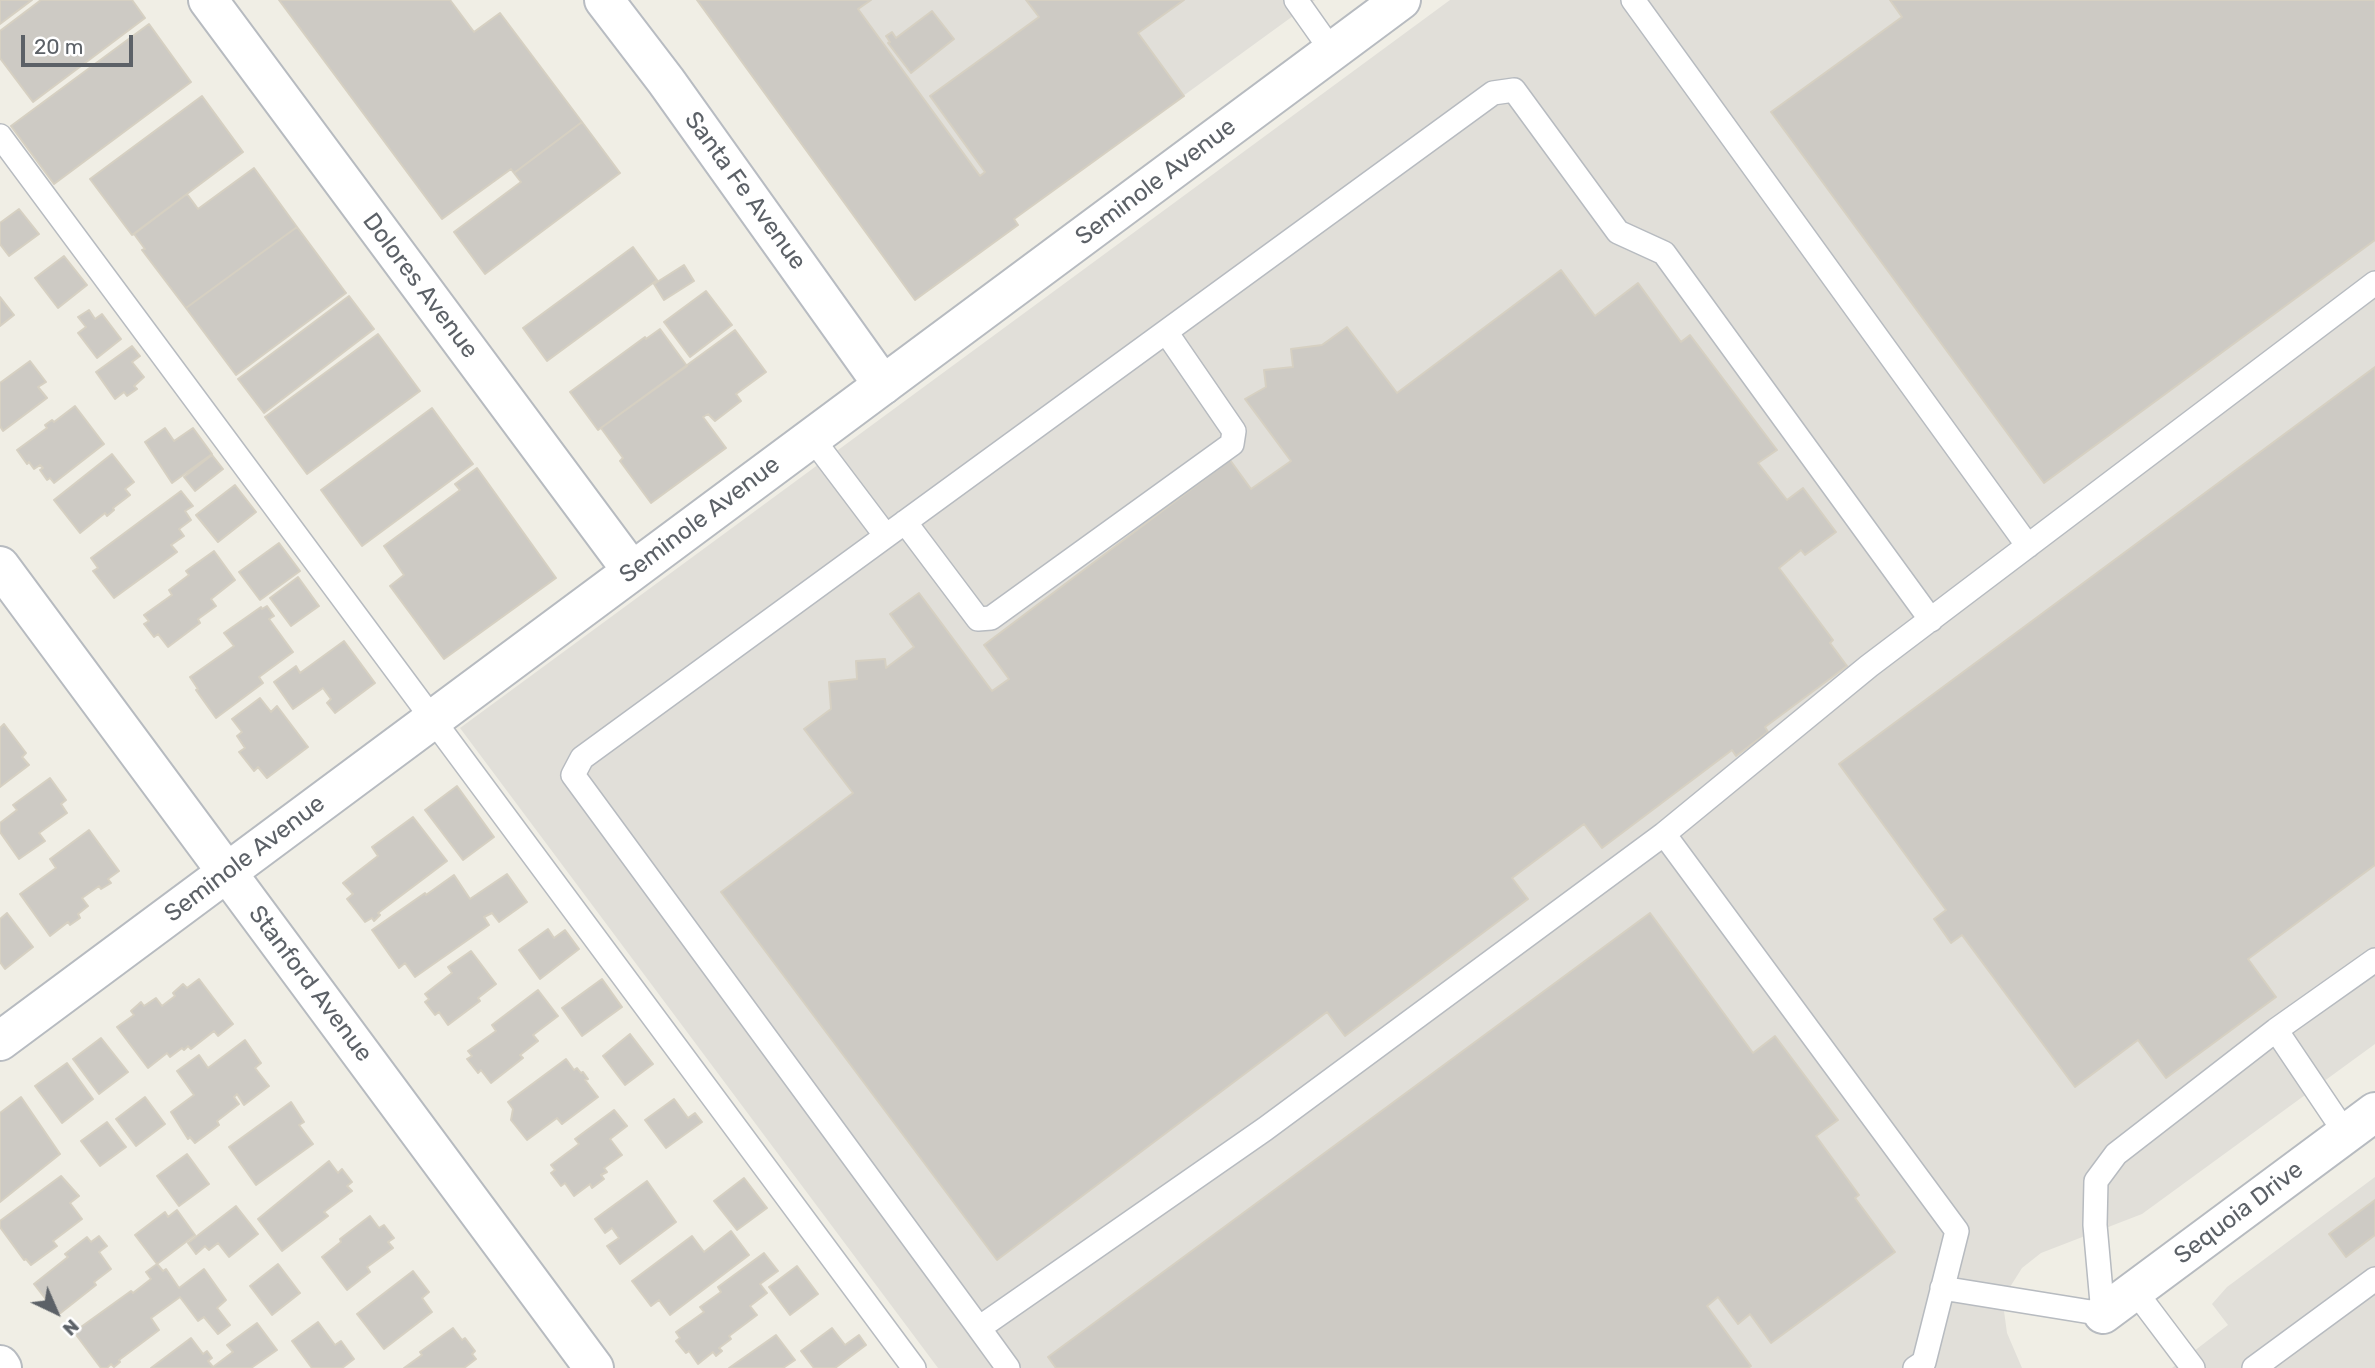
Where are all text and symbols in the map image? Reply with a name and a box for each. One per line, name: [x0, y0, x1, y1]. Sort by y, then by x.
scale bar: [24, 21, 136, 65]
text: 20 m: [34, 34, 83, 59]
street label: Santa Fe Avenue: [678, 106, 812, 276]
street label: Seminole Avenue: [1070, 112, 1242, 252]
street label: Dolores Avenue: [356, 208, 484, 364]
street label: Seminole Avenue: [614, 450, 786, 590]
street label: Seminole Avenue: [159, 789, 331, 929]
street label: Stanford Avenue: [242, 900, 378, 1068]
street label: Sequoia Drive: [2169, 1155, 2309, 1271]
north arrow: [21, 1277, 91, 1347]
text: N: [58, 1314, 84, 1340]

